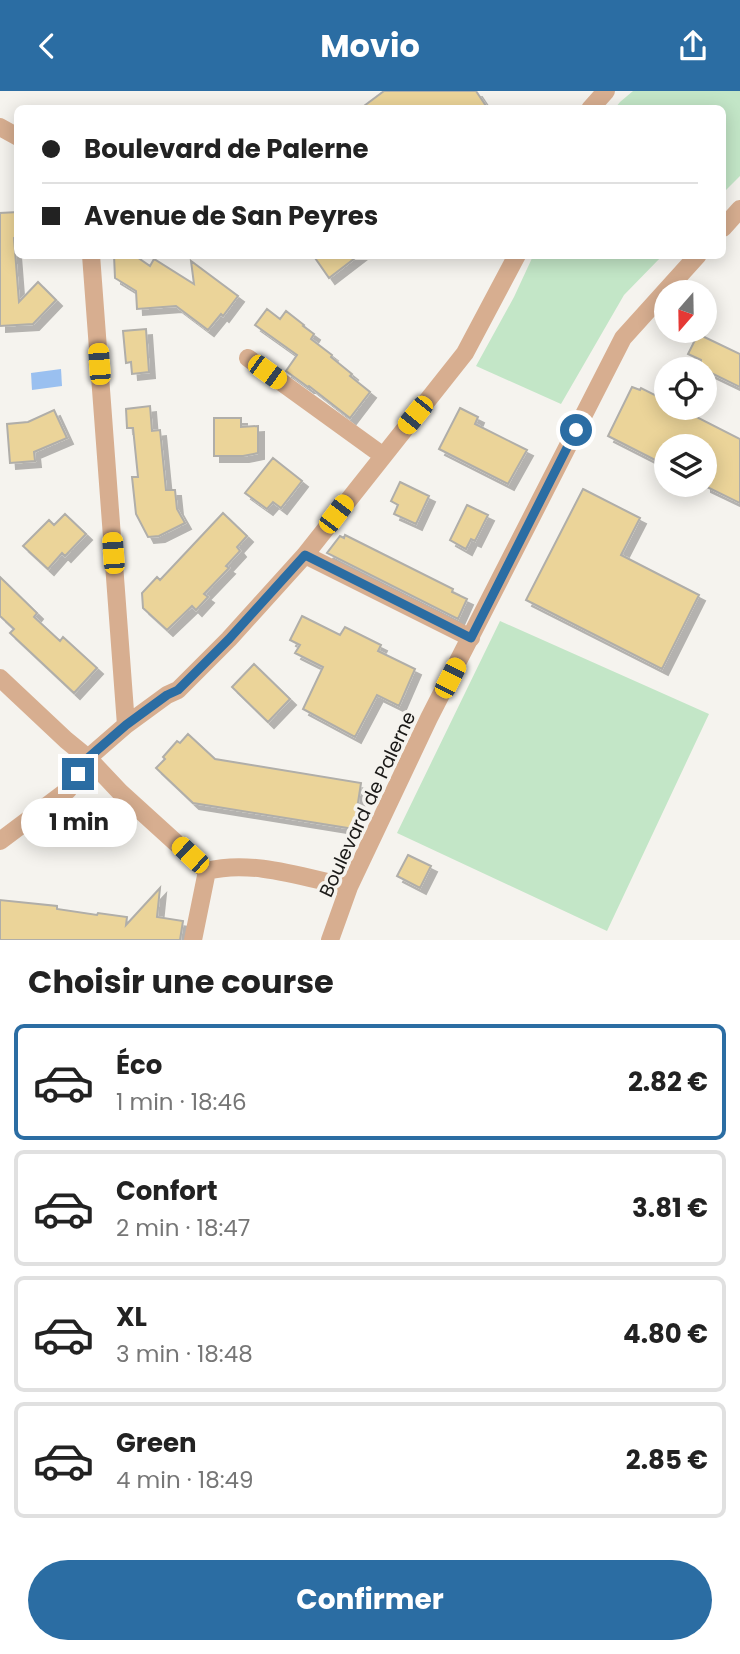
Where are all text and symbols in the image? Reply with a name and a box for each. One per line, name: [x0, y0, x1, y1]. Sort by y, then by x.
text: Movio: [320, 23, 420, 68]
icon: back: [28, 27, 66, 65]
icon: share: [674, 27, 712, 65]
text: Boulevard de Palerne: [84, 131, 369, 167]
text: Avenue de San Peyres: [84, 198, 378, 234]
north arrow: [654, 280, 718, 343]
map controls: [654, 280, 717, 497]
car: [88, 342, 111, 386]
car: [244, 351, 291, 393]
button: locate: [654, 357, 717, 420]
car: [394, 392, 437, 438]
route start: [560, 414, 592, 446]
button: layers: [654, 434, 717, 497]
car: [315, 491, 358, 537]
car: [102, 531, 125, 575]
car: [432, 655, 469, 701]
street label: Boulevard de Palerne: [313, 707, 422, 901]
route end: [62, 758, 94, 790]
callout: 1 min: [20, 799, 136, 847]
text: 1 min: [49, 806, 109, 838]
car: [168, 833, 213, 877]
text: Choisir une course: [28, 959, 334, 1004]
text: Éco: [116, 1047, 162, 1083]
icon: car: [32, 1051, 95, 1114]
text: 2.82 €: [628, 1064, 708, 1100]
text: 1 min · 18:46: [116, 1086, 247, 1118]
text: Confort: [116, 1173, 218, 1209]
icon: car: [32, 1177, 95, 1240]
text: 3.81 €: [632, 1190, 708, 1226]
text: 2 min · 18:47: [116, 1212, 250, 1244]
text: XL: [116, 1299, 147, 1335]
icon: car: [32, 1303, 95, 1366]
text: 4.80 €: [623, 1316, 708, 1352]
text: 3 min · 18:48: [116, 1338, 253, 1370]
text: Green: [116, 1425, 197, 1461]
icon: car: [32, 1429, 95, 1492]
text: 2.85 €: [626, 1442, 708, 1478]
text: 4 min · 18:49: [116, 1464, 254, 1496]
button: Confirmer: [28, 1560, 712, 1640]

